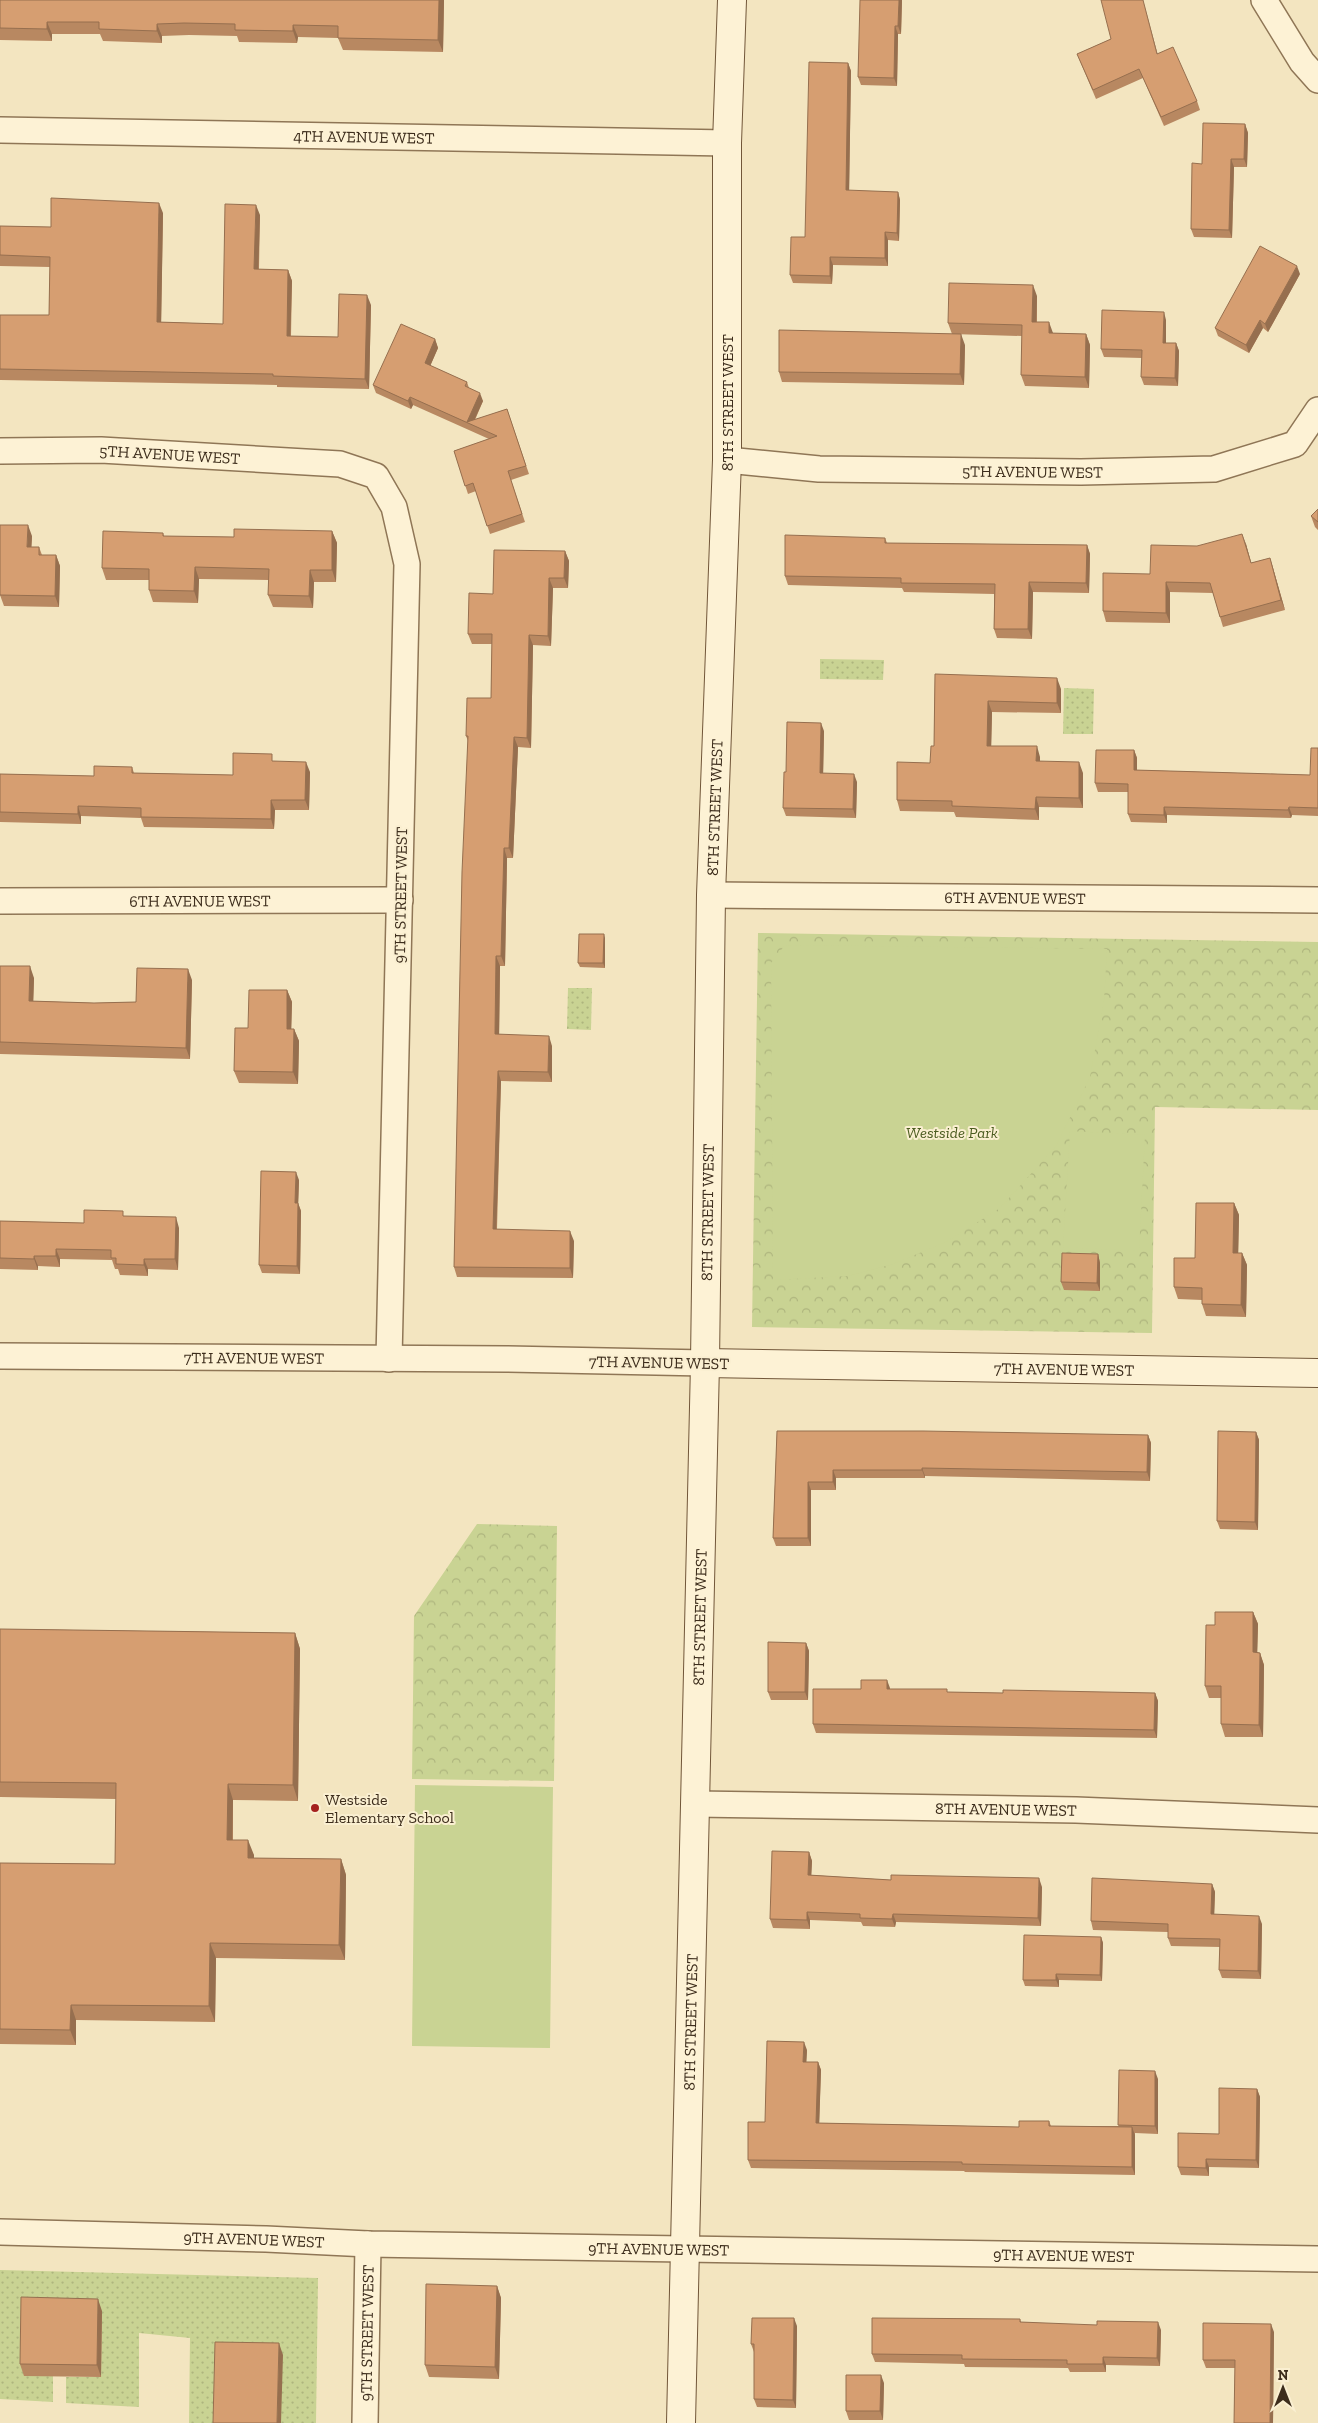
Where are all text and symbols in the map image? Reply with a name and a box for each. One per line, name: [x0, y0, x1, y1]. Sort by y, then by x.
street label: 4TH AVENUE WEST: [293, 126, 435, 148]
street label: 8TH STREET WEST: [718, 334, 737, 471]
street label: 5TH AVENUE WEST: [99, 441, 241, 468]
street label: 5TH AVENUE WEST: [962, 462, 1103, 482]
street label: 8TH STREET WEST: [703, 738, 727, 876]
street label: 9TH STREET WEST: [390, 826, 411, 963]
street label: 6TH AVENUE WEST: [944, 888, 1086, 908]
street label: 6TH AVENUE WEST: [129, 891, 271, 911]
park label: Westside Park: [906, 1123, 998, 1142]
street label: 8TH STREET WEST: [697, 1144, 718, 1281]
street label: 7TH AVENUE WEST: [184, 1348, 324, 1368]
street label: 7TH AVENUE WEST: [589, 1352, 729, 1373]
street label: 7TH AVENUE WEST: [994, 1359, 1134, 1380]
street label: 8TH STREET WEST: [689, 1548, 711, 1686]
place label: Westside Elementary School: [325, 1790, 454, 1827]
street label: 8TH AVENUE WEST: [935, 1799, 1077, 1820]
marker: Westside Elementary School: [309, 1802, 321, 1814]
street label: 8TH STREET WEST: [680, 1953, 702, 2091]
street label: 9TH AVENUE WEST: [183, 2228, 325, 2252]
street label: 9TH AVENUE WEST: [588, 2238, 730, 2260]
street label: 9TH AVENUE WEST: [993, 2245, 1135, 2266]
street label: 9TH STREET WEST: [356, 2264, 378, 2402]
north arrow: [1258, 2363, 1308, 2413]
text: N: [1278, 2367, 1289, 2384]

